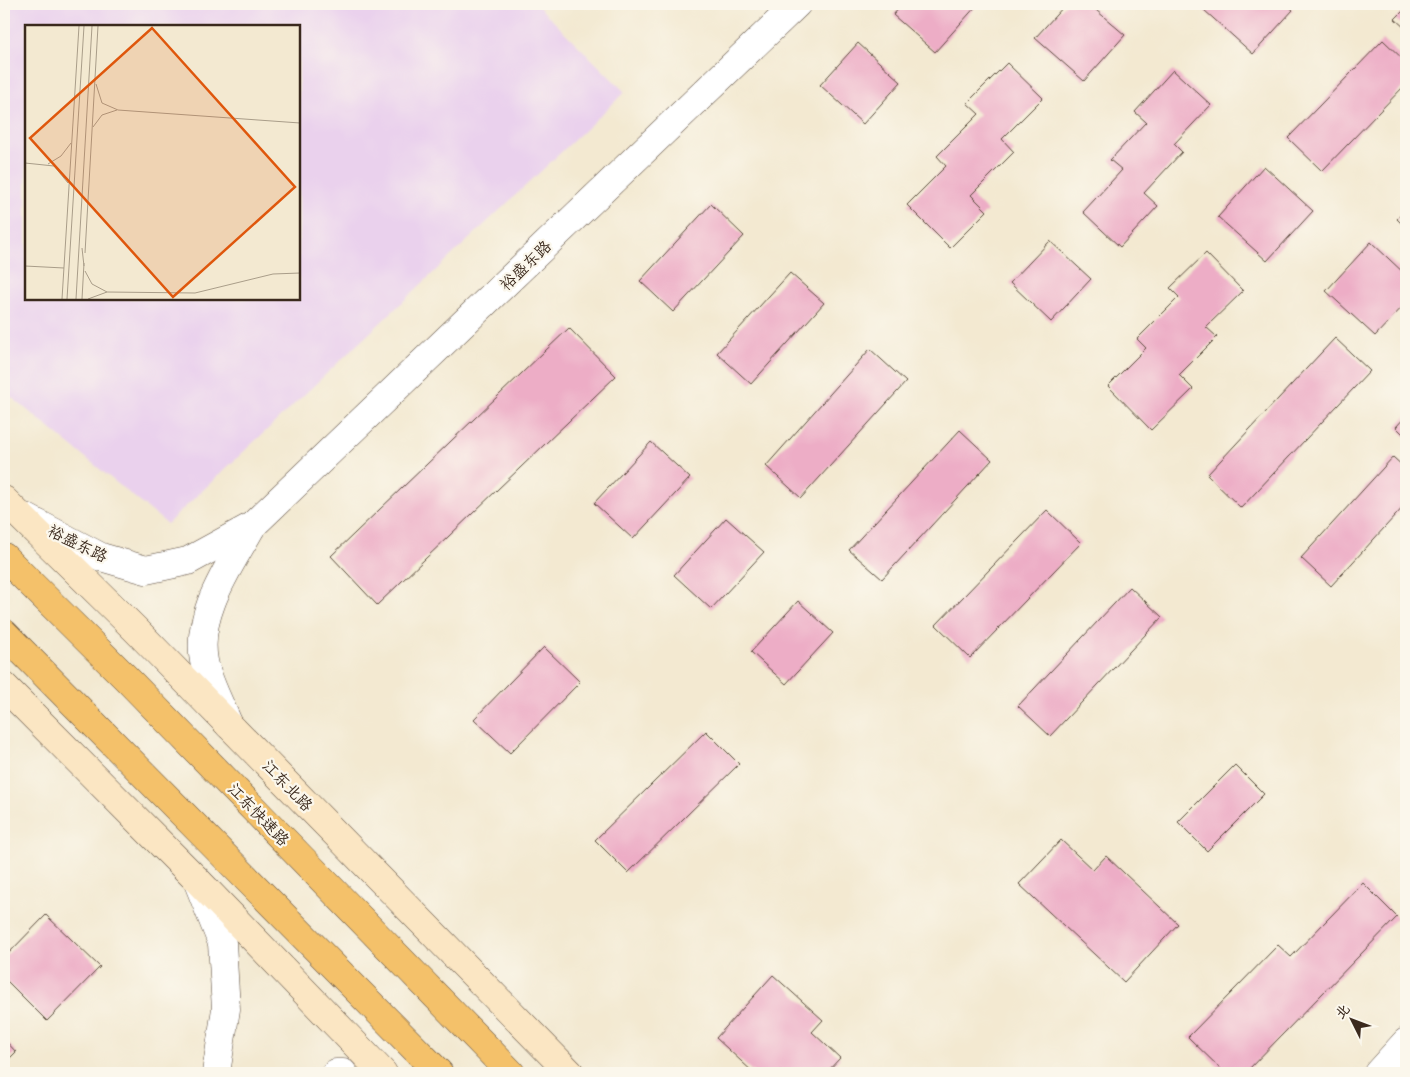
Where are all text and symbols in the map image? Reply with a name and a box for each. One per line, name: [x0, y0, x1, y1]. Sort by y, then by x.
inset map: [25, 25, 300, 300]
street label: 裕盛东路: [492, 233, 558, 298]
street label: 裕盛东路: [43, 516, 113, 571]
street label: 江东北路: [255, 752, 320, 818]
street label: 江东快速路: [220, 775, 297, 853]
north arrow: [1328, 994, 1378, 1044]
text: 北: [1329, 998, 1357, 1025]

